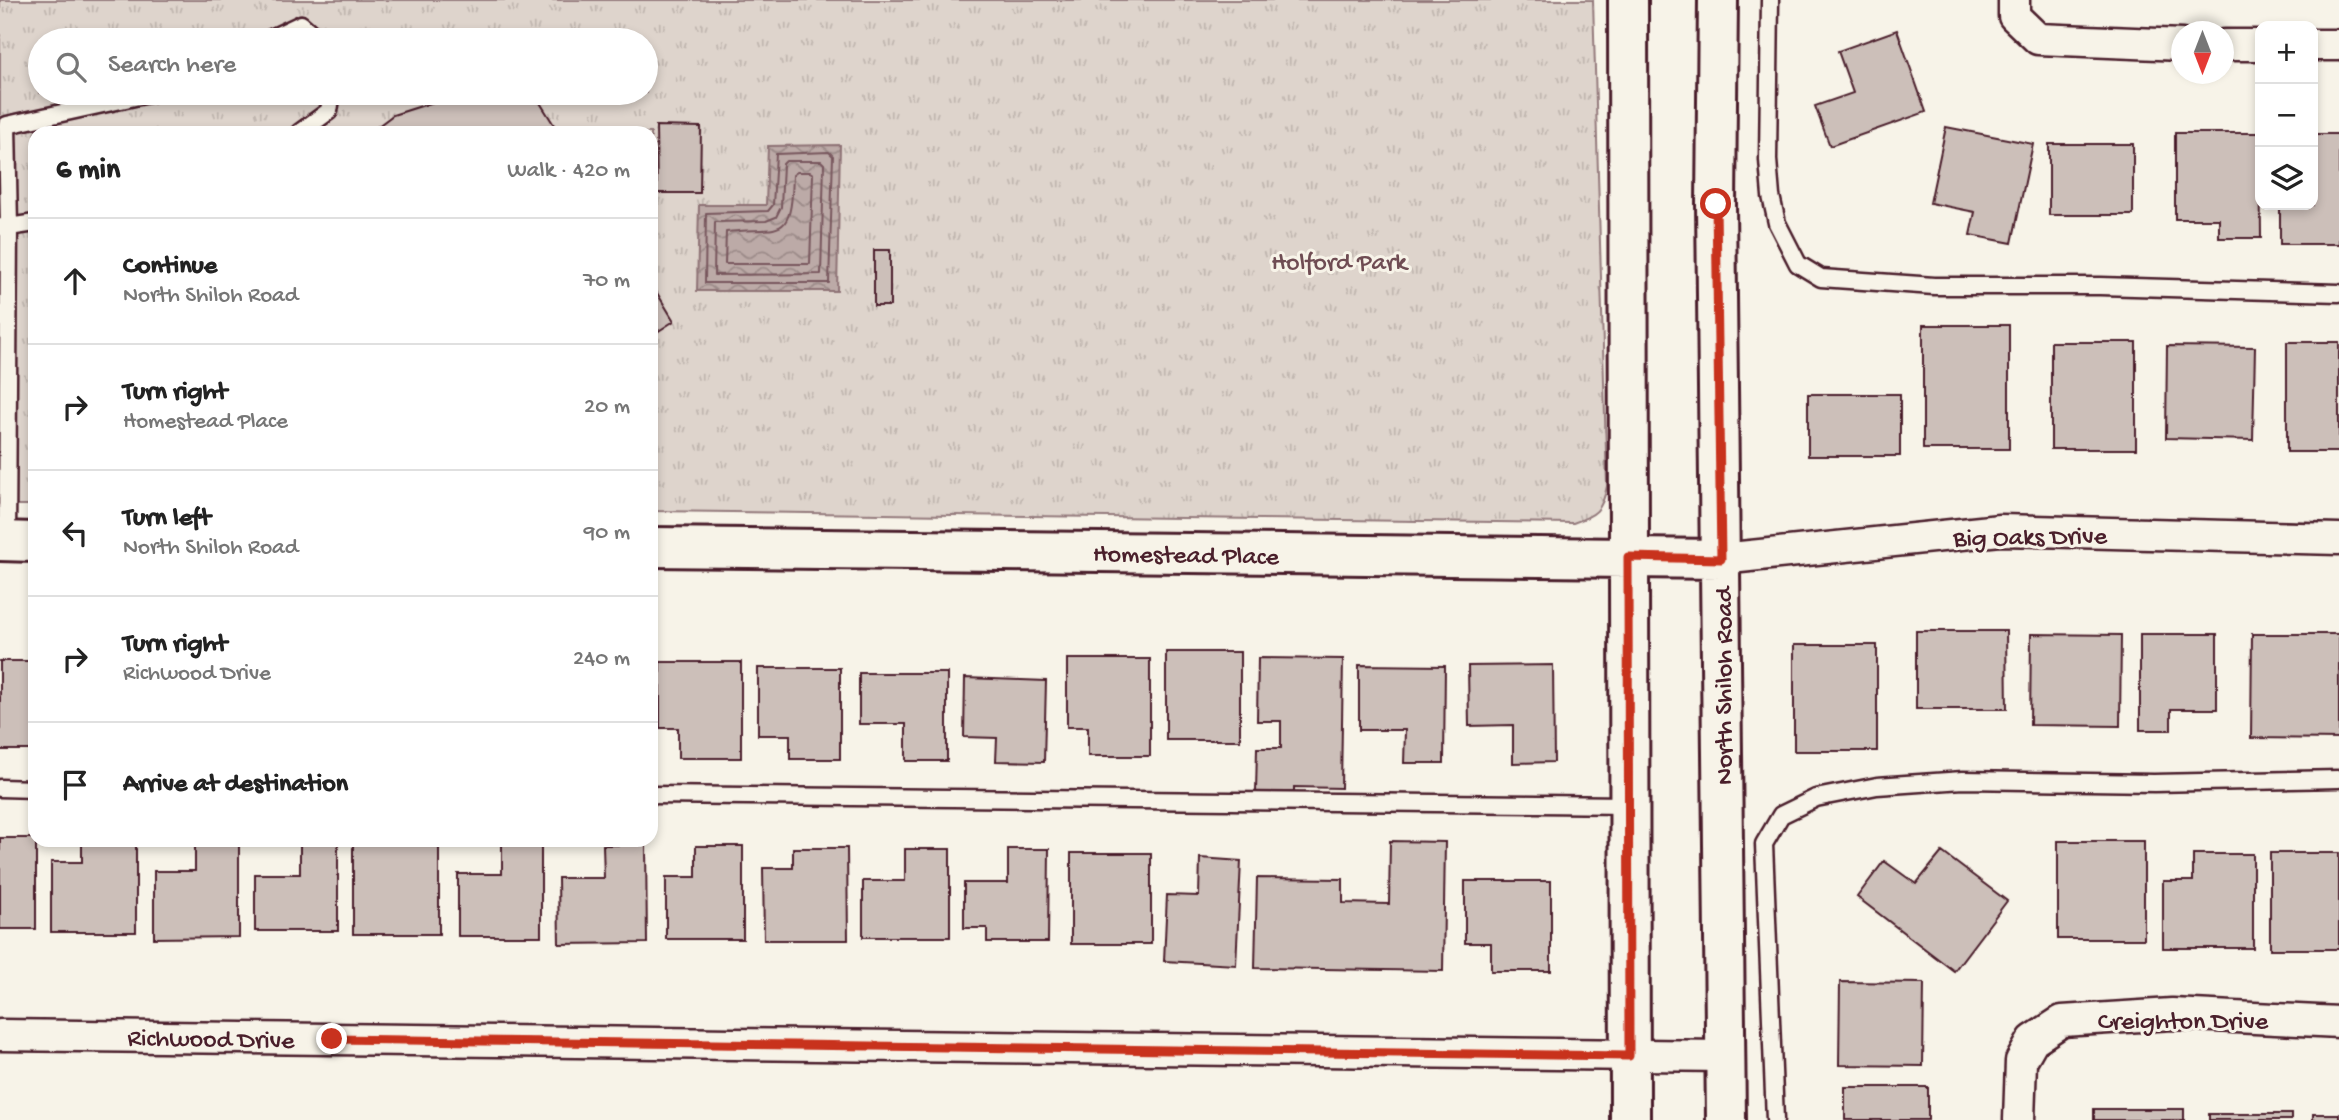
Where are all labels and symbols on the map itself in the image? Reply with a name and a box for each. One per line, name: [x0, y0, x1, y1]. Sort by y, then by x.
north arrow: [2171, 21, 2234, 84]
route start: [1700, 188, 1731, 219]
park label: Holford Park: [1271, 249, 1409, 280]
street label: Big Oaks Drive: [1952, 523, 2108, 556]
street label: Homestead Place: [1092, 540, 1280, 575]
street label: North Shiloh Road: [1711, 585, 1742, 785]
street label: Creighton Drive: [2098, 1008, 2269, 1039]
route end: [316, 1023, 347, 1054]
street label: Richwood Drive: [127, 1025, 295, 1058]

